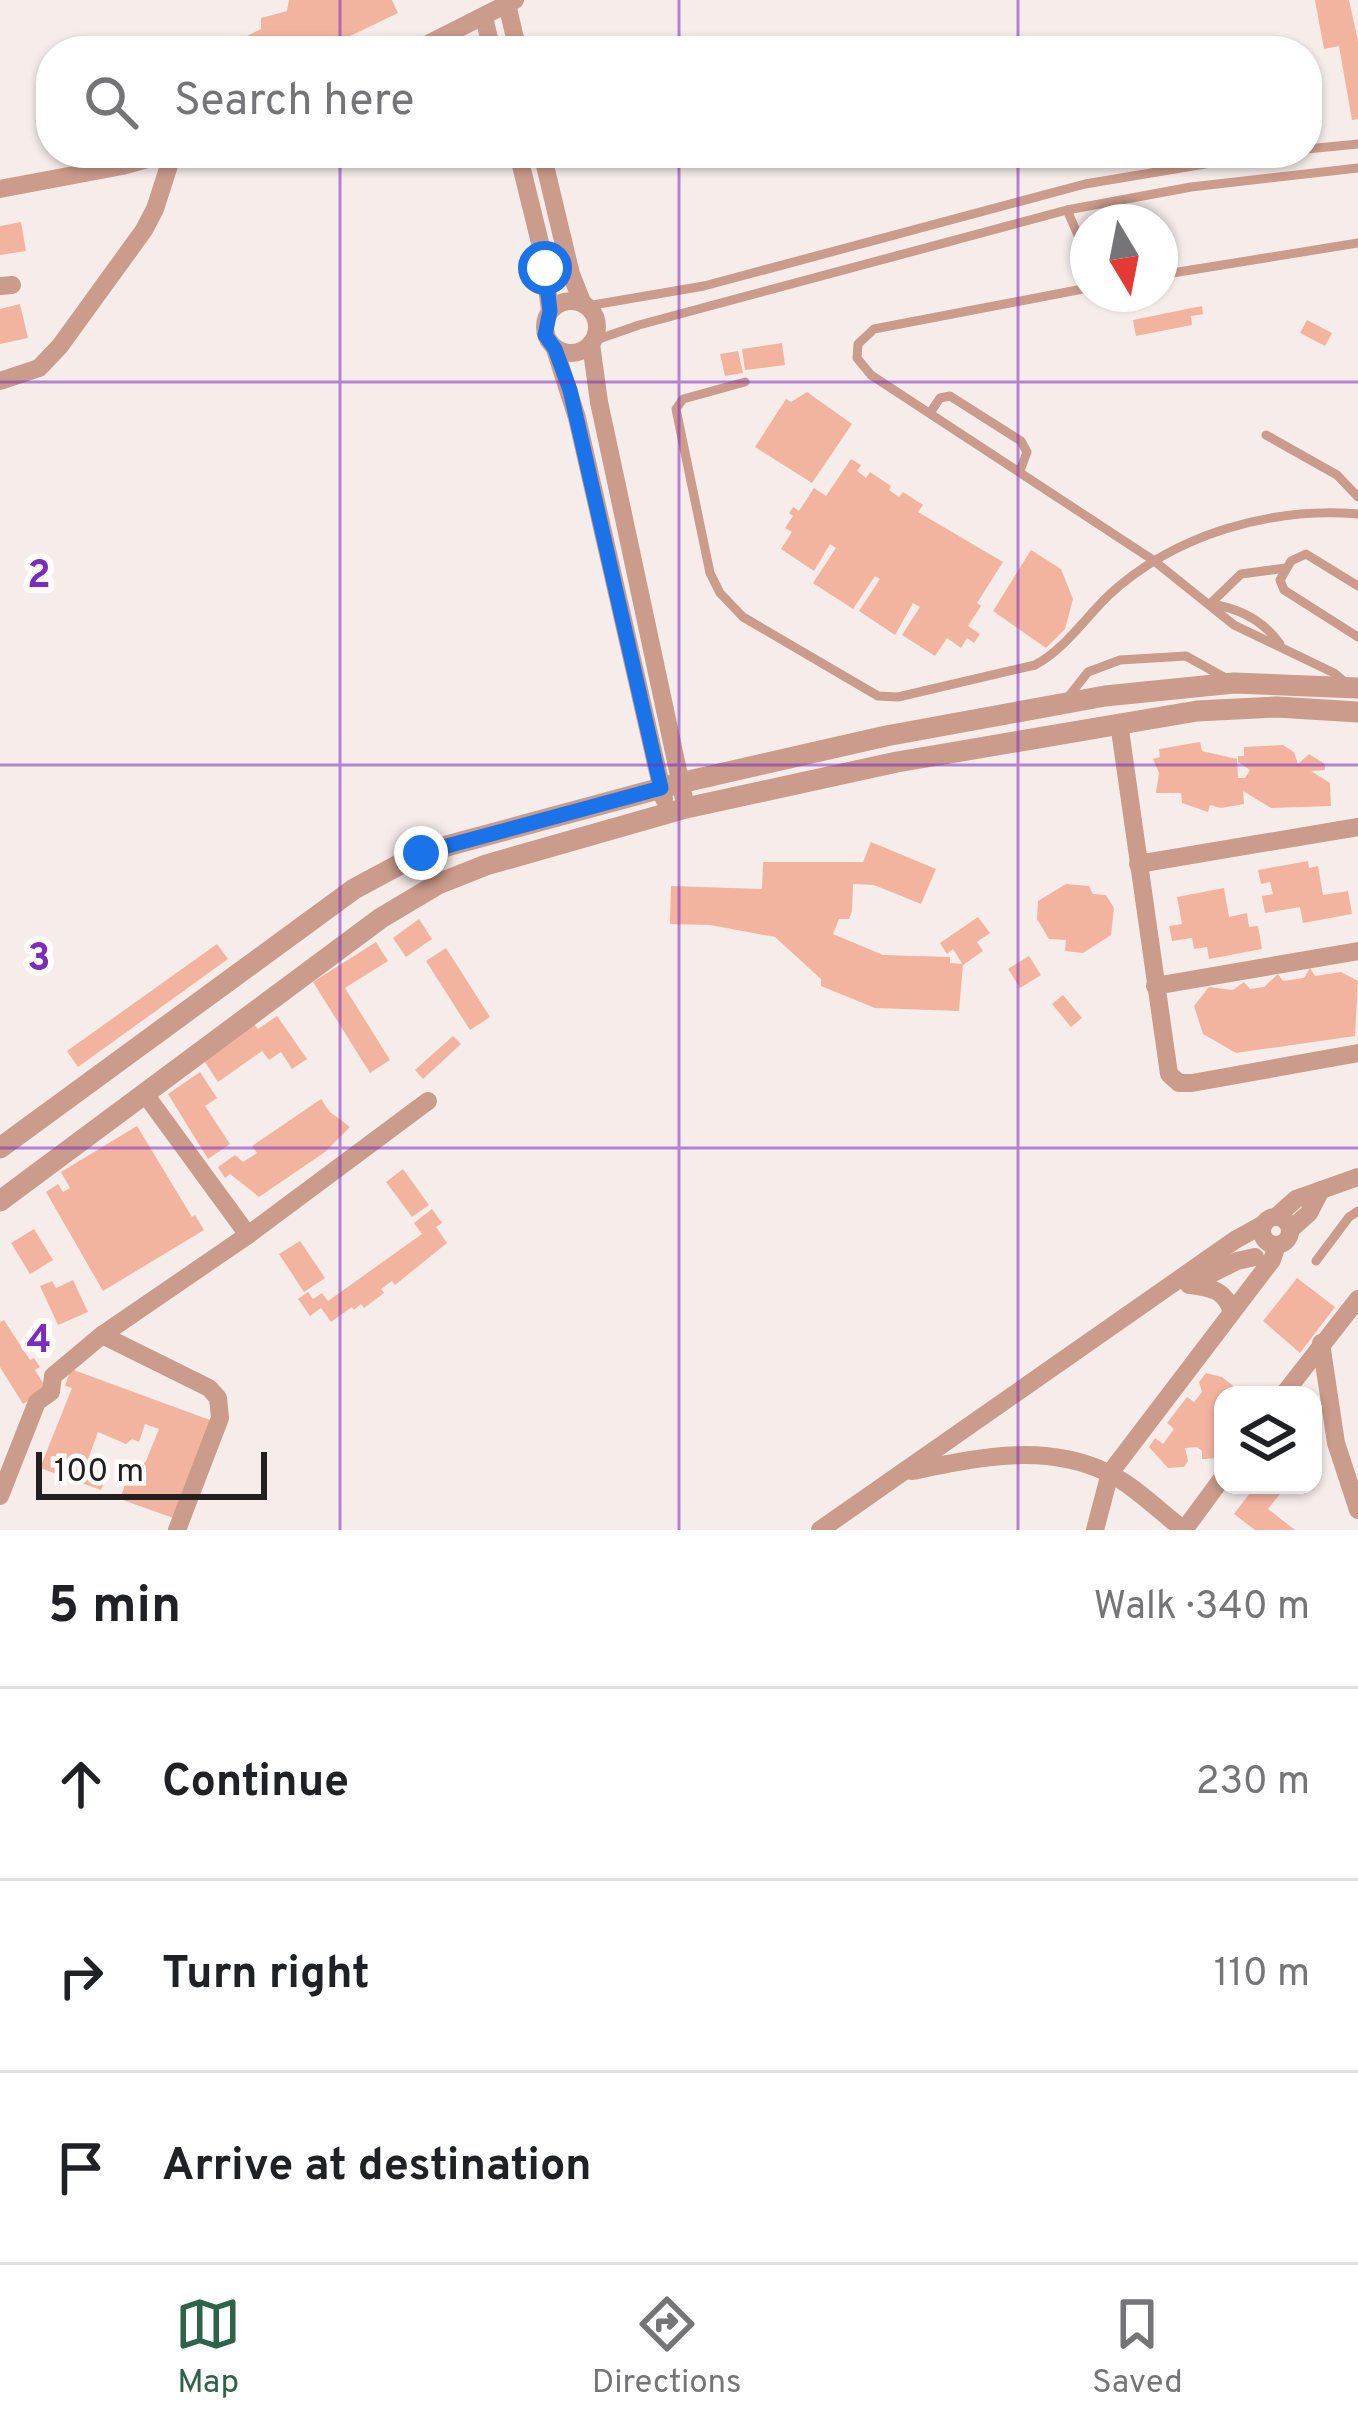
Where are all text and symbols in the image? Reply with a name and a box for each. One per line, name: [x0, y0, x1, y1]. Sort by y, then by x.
search box: [36, 36, 1322, 168]
icon: search: [78, 69, 144, 135]
text: Search here: [174, 74, 414, 131]
north arrow: [1070, 204, 1178, 312]
route start: [518, 241, 572, 295]
text: 2: [27, 553, 51, 602]
route end: [394, 826, 448, 880]
text: 3: [27, 936, 51, 985]
text: 4: [26, 1318, 52, 1367]
map controls: [1214, 1386, 1322, 1494]
button: layers: [1214, 1386, 1322, 1494]
scale bar: [36, 1446, 267, 1499]
text: 100 m: [54, 1452, 144, 1494]
text: 5 min: [48, 1576, 181, 1641]
text: Walk · 340 m: [1094, 1584, 1310, 1633]
icon: ahead: [48, 1751, 114, 1817]
text: Continue: [162, 1755, 349, 1812]
text: 230 m: [1196, 1759, 1310, 1808]
icon: right: [48, 1943, 114, 2009]
text: Turn right: [162, 1947, 370, 2004]
text: 110 m: [1214, 1951, 1310, 2000]
icon: arrive: [48, 2135, 114, 2201]
text: Arrive at destination: [162, 2139, 592, 2196]
tab: Map: [175, 2291, 241, 2405]
tab: Directions: [592, 2291, 742, 2405]
tab: Saved: [1092, 2291, 1183, 2405]

